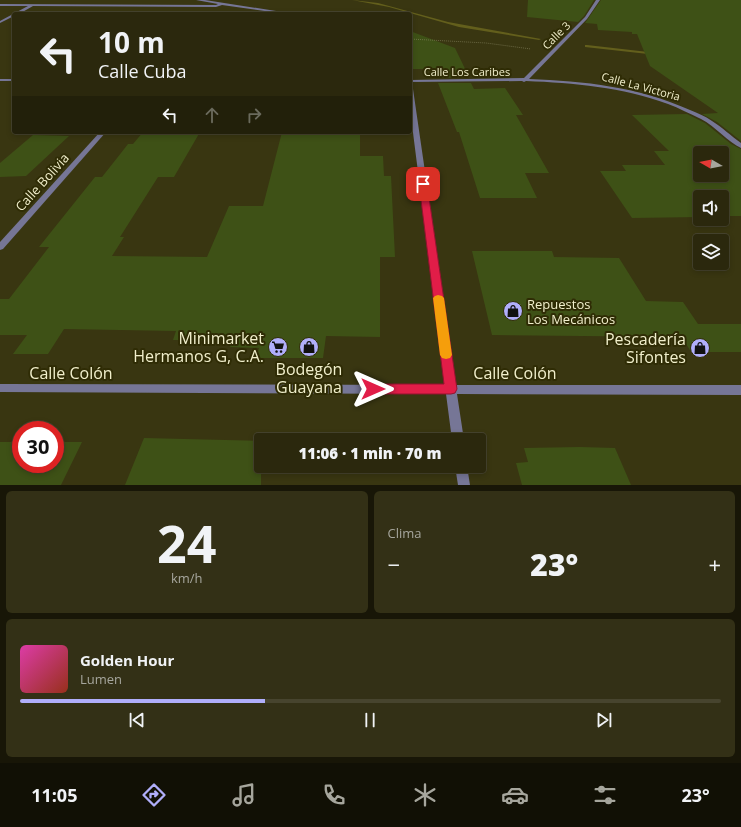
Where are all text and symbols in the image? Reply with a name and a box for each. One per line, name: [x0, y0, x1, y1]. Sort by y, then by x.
street label: Calle 3: [539, 18, 573, 52]
text: 10 m: [98, 23, 165, 61]
icon: left: [32, 28, 84, 80]
text: Calle Cuba: [98, 59, 187, 83]
street label: Calle Los Caribes: [424, 64, 510, 79]
street label: Calle La Victoria: [600, 68, 682, 104]
icon: left: [159, 104, 181, 126]
icon: ahead: [201, 104, 223, 126]
icon: right: [243, 104, 265, 126]
north arrow: [693, 146, 729, 182]
map controls: [693, 146, 729, 270]
street label: Calle Bolivia: [11, 149, 73, 215]
pin: [406, 167, 440, 201]
icon: arrive: [412, 173, 434, 195]
button: sound: [693, 190, 729, 226]
button: layers: [693, 234, 729, 270]
place label: Repuestos Los Mecánicos: [527, 295, 615, 328]
shop icon: Repuestos Los Mecánicos: [502, 300, 524, 322]
place label: Minimarket Hermanos G, C.A.: [133, 327, 264, 367]
place label: Pescadería Sifontes: [605, 328, 686, 368]
supermarket icon: Minimarket Hermanos G, C.A.: [267, 336, 289, 358]
shop icon: Bodegón Guayana: [298, 336, 320, 358]
shop icon: Pescadería Sifontes: [689, 337, 711, 359]
place label: Bodegón Guayana: [276, 358, 342, 398]
street label: Calle Colón: [29, 362, 113, 384]
street label: Calle Colón: [473, 362, 557, 384]
position arrow: [352, 368, 394, 410]
speed limit sign: 30: [12, 421, 64, 473]
text: 11:06 · 1 min · 70 m: [299, 443, 441, 463]
text: 24: [157, 507, 216, 578]
text: Clima: [388, 524, 422, 542]
text: 23°: [530, 544, 578, 585]
text: −: [388, 549, 400, 579]
text: +: [708, 549, 721, 579]
text: km/h: [171, 569, 203, 587]
text: Golden Hour: [80, 650, 174, 670]
text: Lumen: [80, 670, 122, 688]
icon: previous: [126, 709, 148, 731]
icon: pause: [359, 709, 381, 731]
icon: next: [593, 709, 615, 731]
icon: directions: [140, 781, 168, 809]
icon: music: [230, 781, 258, 809]
icon: phone: [320, 781, 348, 809]
icon: climate: [411, 781, 439, 809]
icon: car: [501, 781, 529, 809]
icon: filters: [591, 781, 619, 809]
text: 11:05: [31, 783, 77, 807]
text: 23°: [682, 783, 710, 807]

